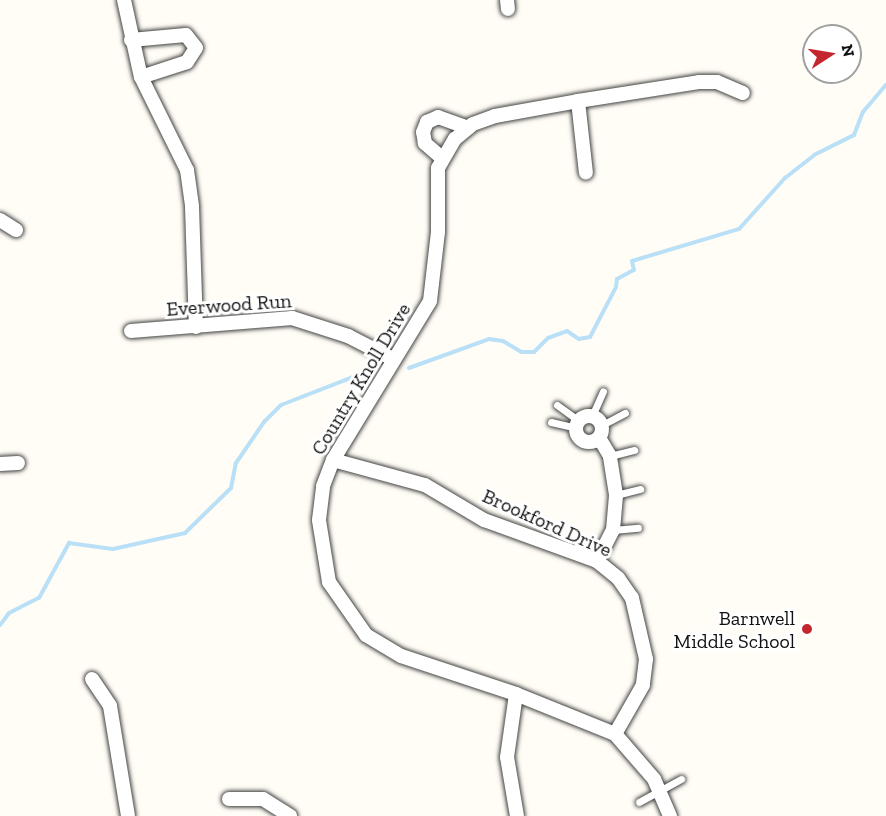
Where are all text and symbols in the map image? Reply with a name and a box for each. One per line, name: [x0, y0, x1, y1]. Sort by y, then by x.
north arrow: [802, 24, 862, 84]
text: N: [838, 43, 859, 58]
street label: Everwood Run: [166, 289, 292, 321]
street label: Country Knoll Drive: [306, 299, 416, 459]
street label: Brookford Drive: [479, 484, 615, 562]
place label: Barnwell Middle School: [674, 606, 795, 653]
marker: Barnwell Middle School: [800, 622, 814, 636]

